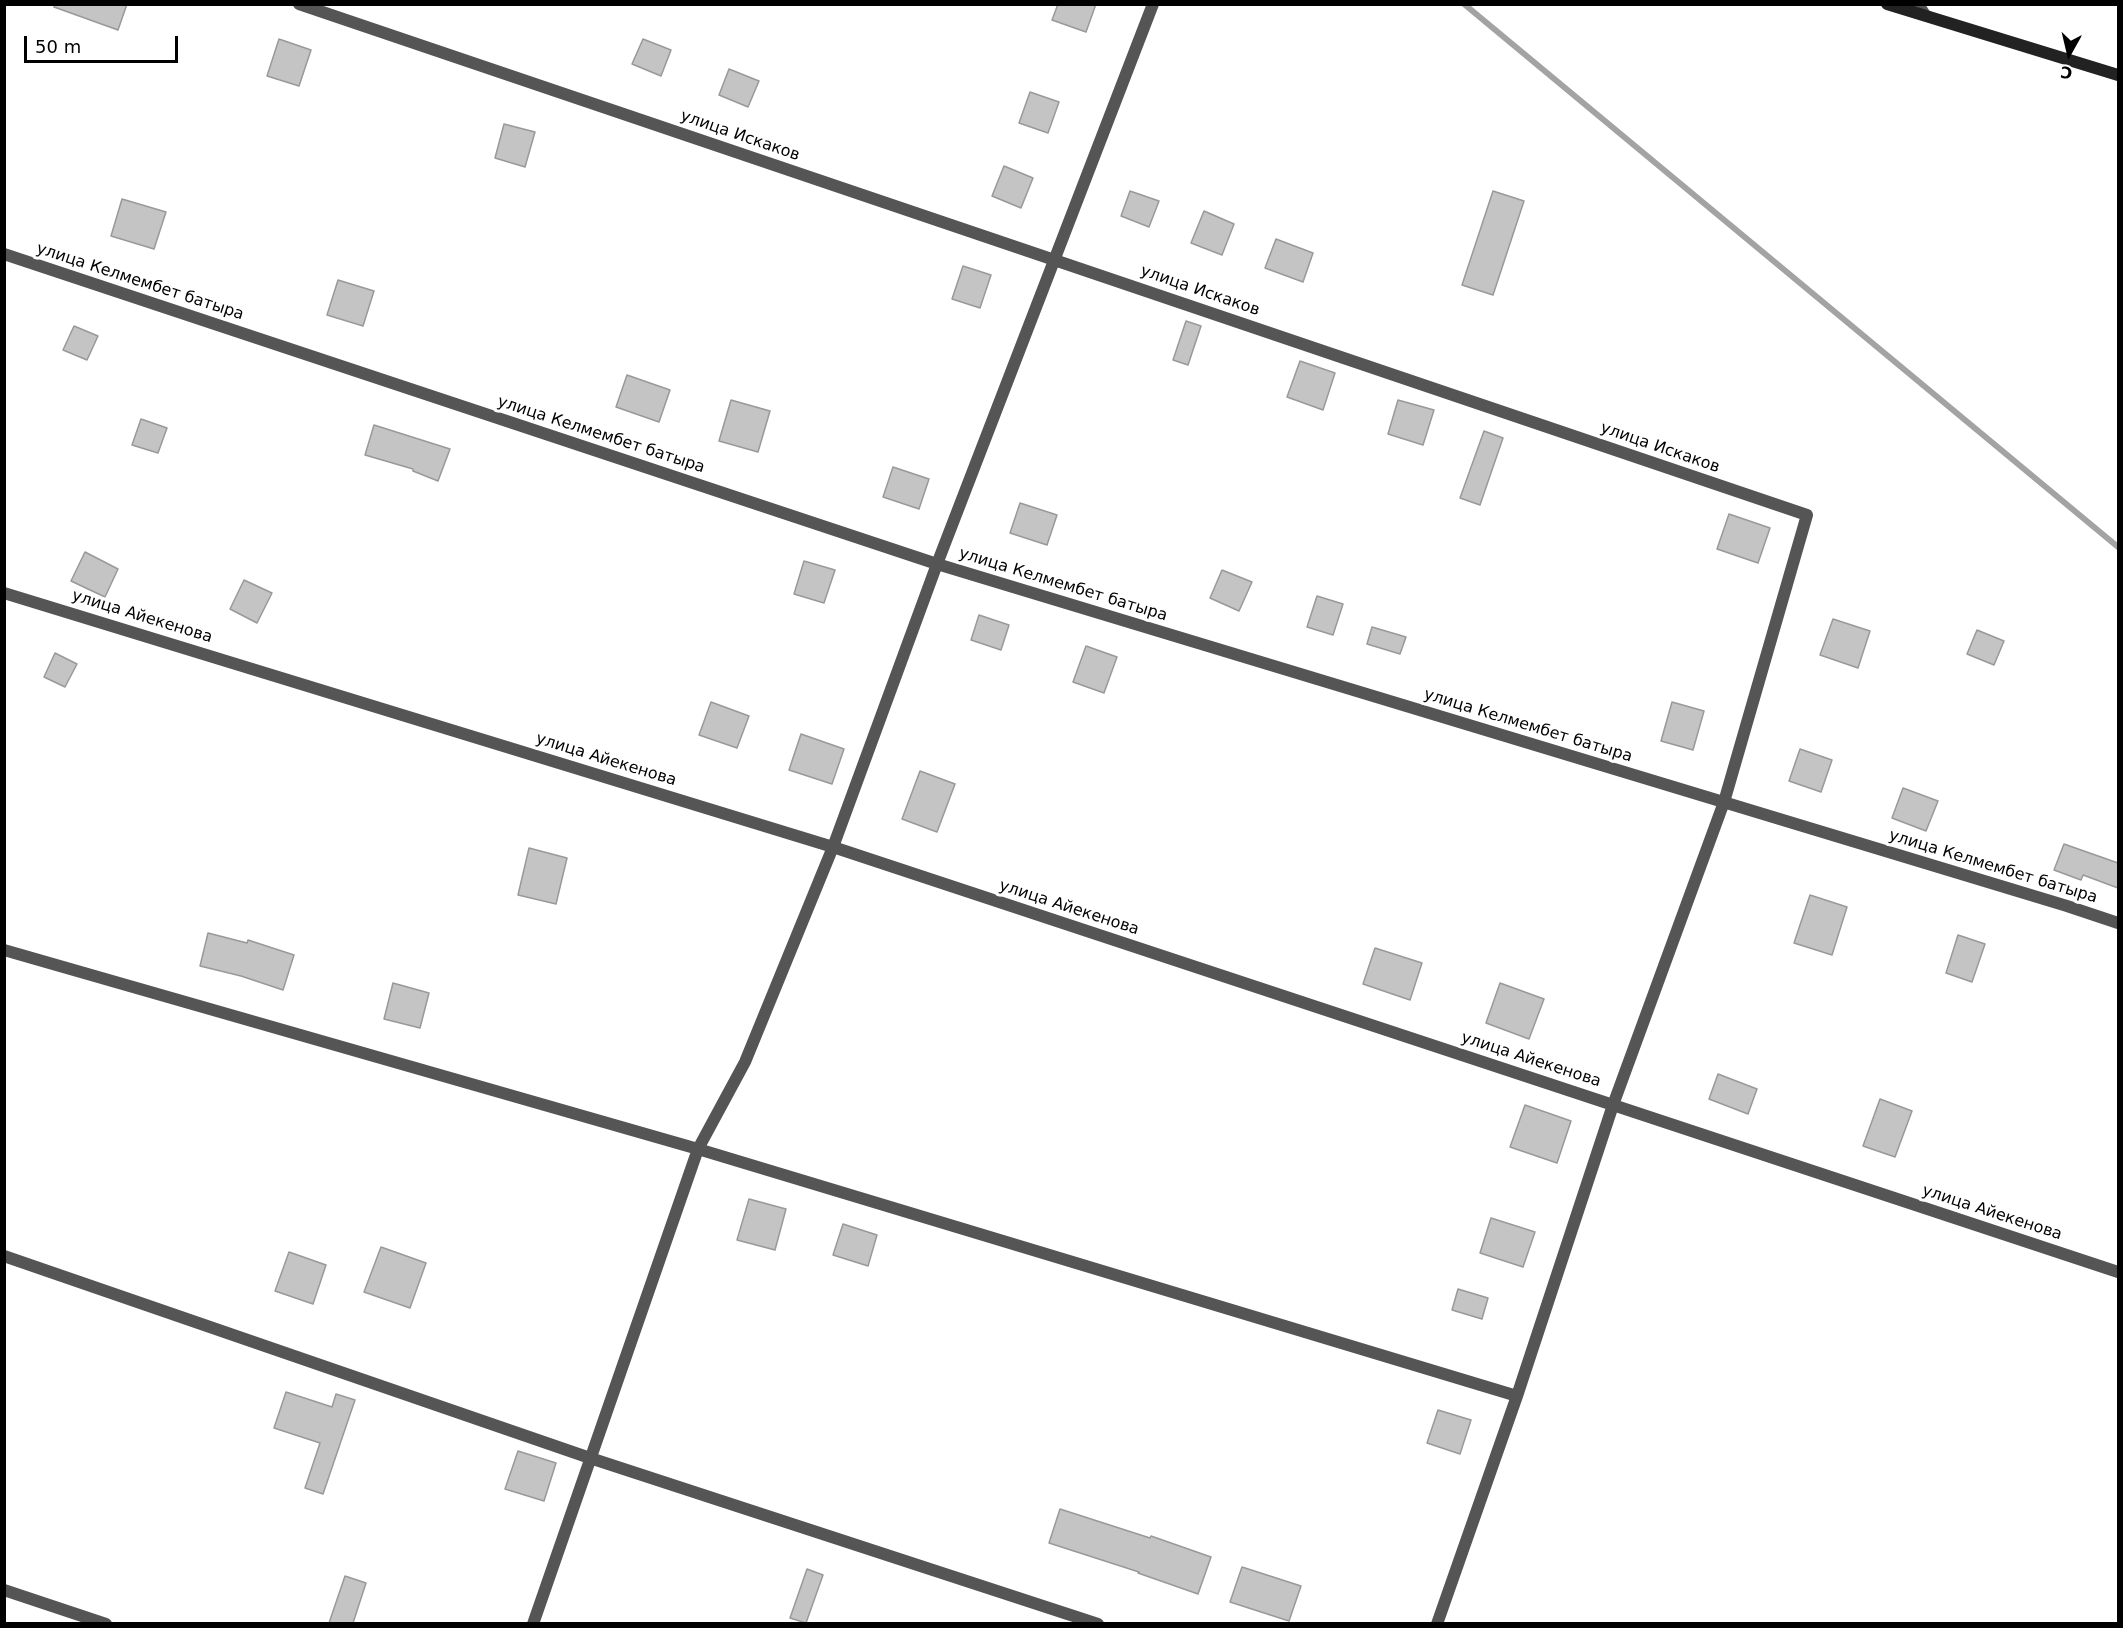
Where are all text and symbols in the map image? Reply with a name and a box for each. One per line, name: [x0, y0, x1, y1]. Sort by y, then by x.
scale bar: [27, 24, 182, 62]
north arrow: [2039, 24, 2099, 84]
text: 50 m: [35, 36, 81, 57]
text: С: [2059, 62, 2074, 83]
street label: улица Искаков: [678, 107, 802, 165]
street label: улица Келмембет батыра: [34, 239, 246, 325]
street label: улица Искаков: [1138, 262, 1262, 320]
street label: улица Келмембет батыра: [495, 392, 707, 478]
street label: улица Искаков: [1598, 419, 1722, 477]
street label: улица Келмембет батыра: [956, 544, 1170, 626]
street label: улица Айекенова: [69, 586, 215, 648]
street label: улица Келмембет батыра: [1421, 685, 1635, 767]
street label: улица Айекенова: [533, 729, 679, 791]
street label: улица Келмембет батыра: [1886, 826, 2100, 908]
street label: улица Айекенова: [997, 876, 1141, 940]
street label: улица Айекенова: [1459, 1028, 1603, 1092]
street label: улица Айекенова: [1920, 1181, 2064, 1245]

